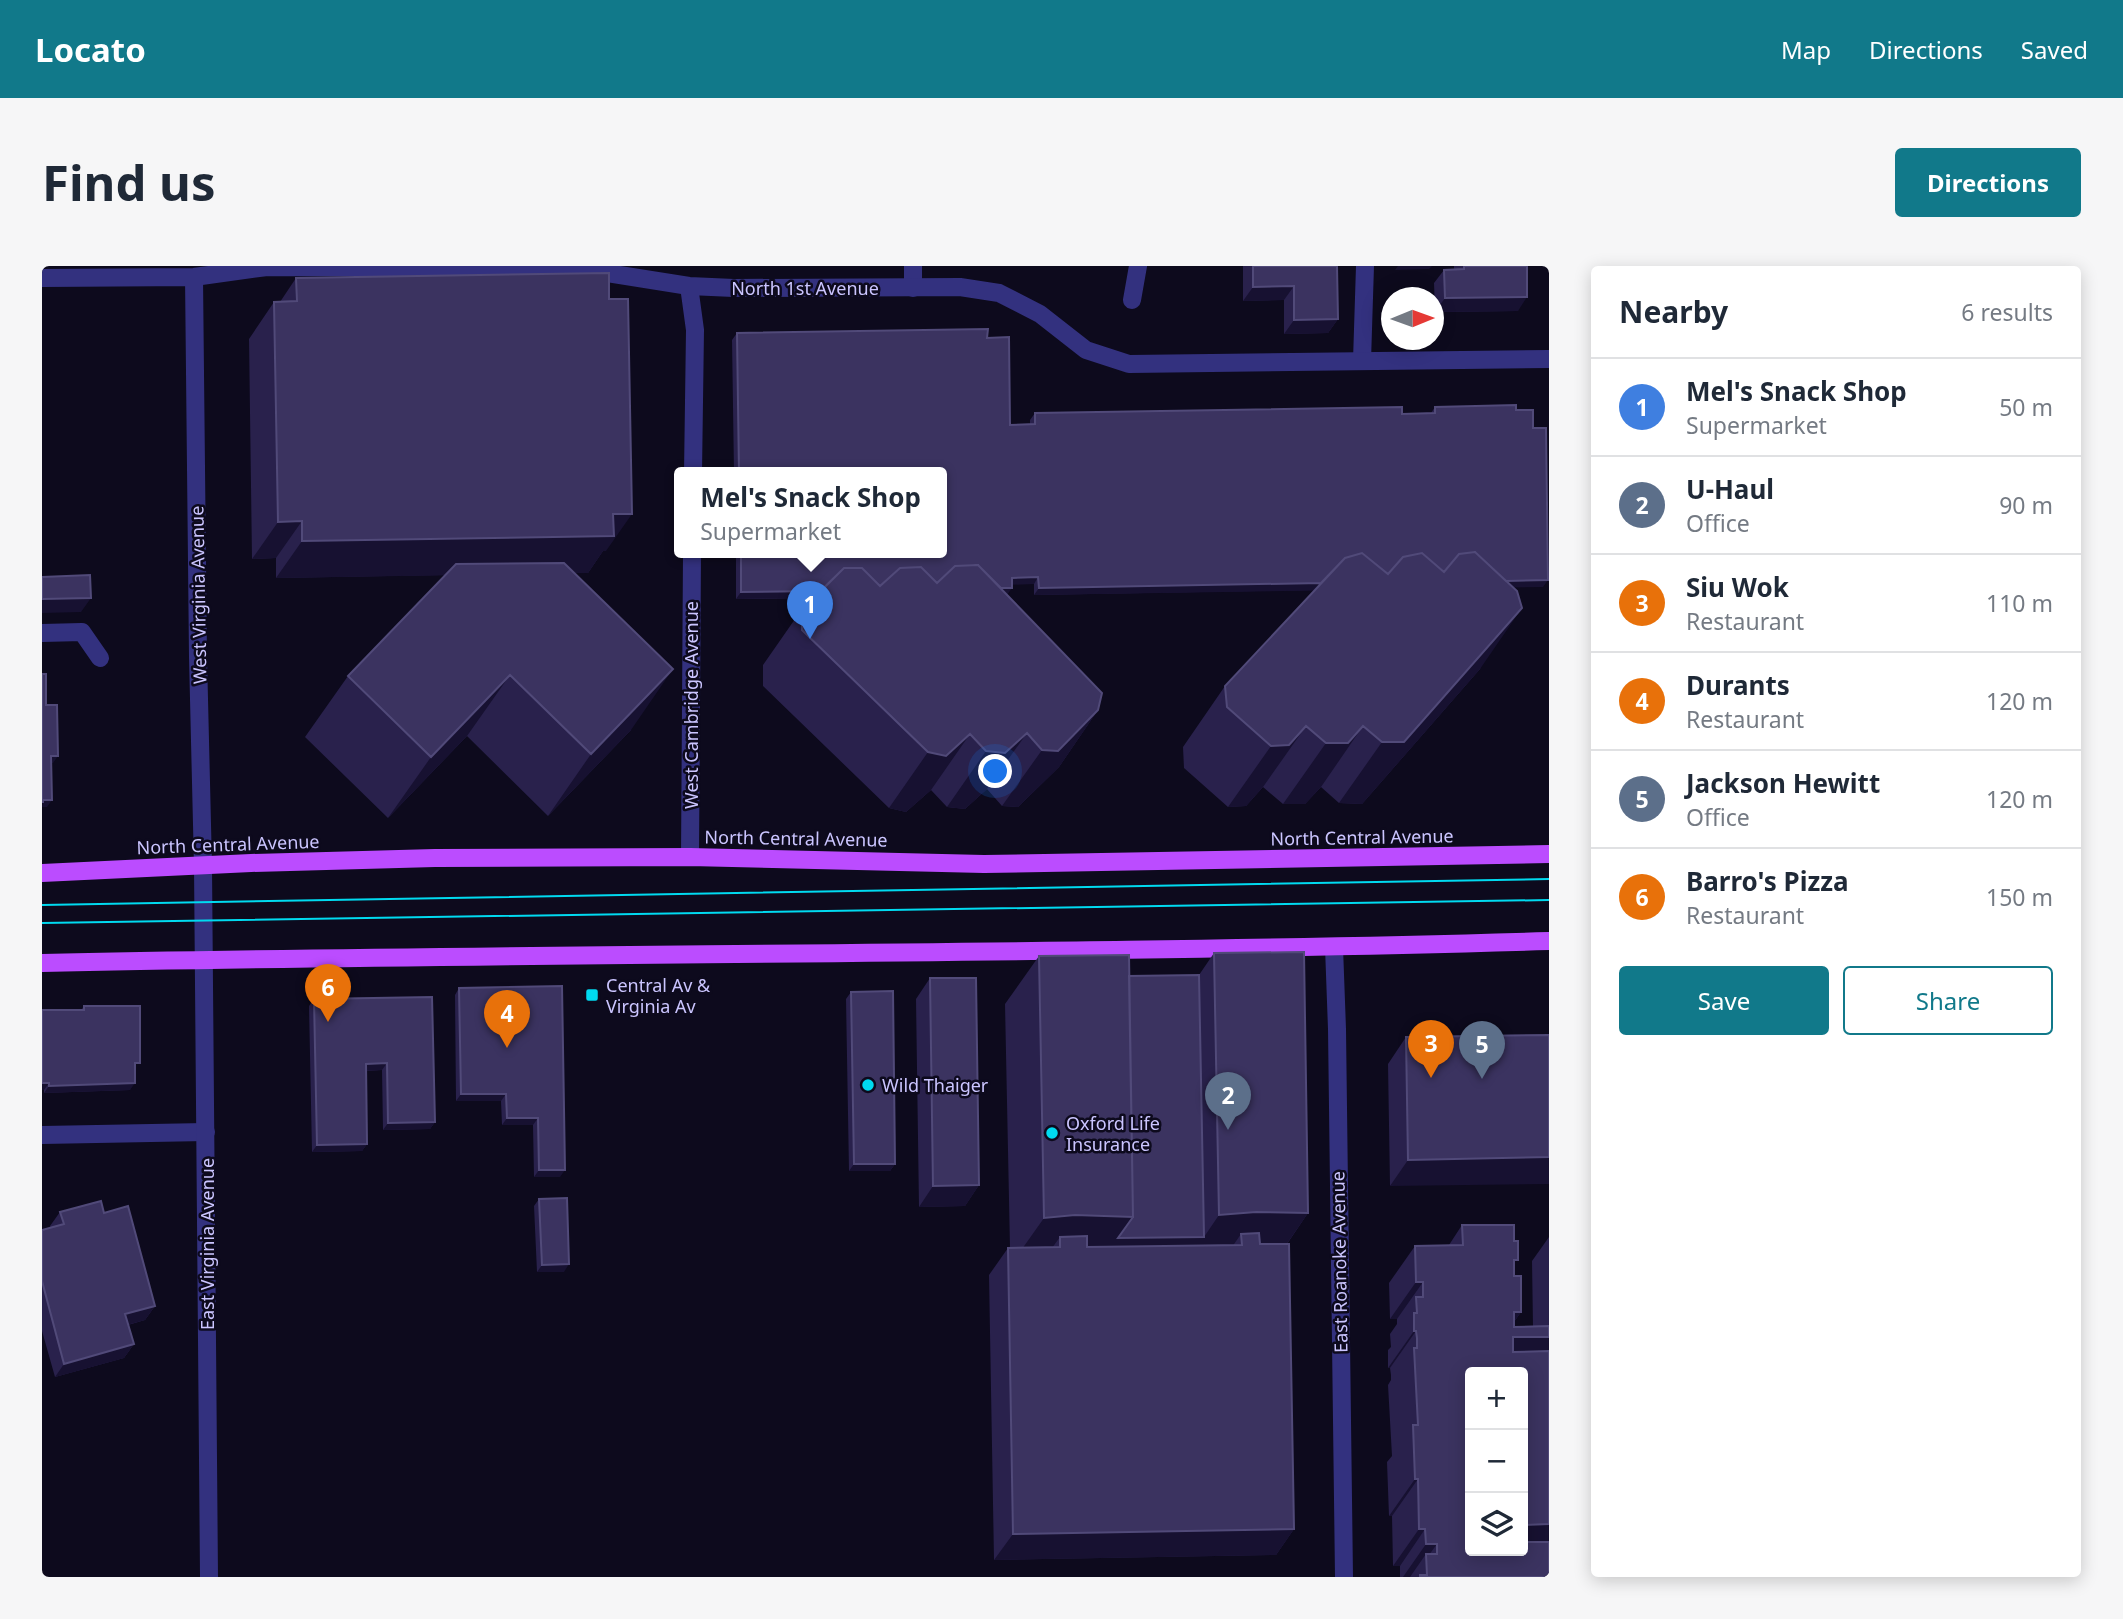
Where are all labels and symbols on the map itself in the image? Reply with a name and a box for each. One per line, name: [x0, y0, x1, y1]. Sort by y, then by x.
street label: North 1st Avenue: [731, 276, 879, 300]
north arrow: [1381, 287, 1444, 350]
street label: West Virginia Avenue: [184, 506, 212, 684]
pin: 1: [787, 581, 833, 639]
street label: West Cambridge Avenue: [679, 601, 703, 809]
your location: [978, 754, 1012, 788]
street label: North Central Avenue: [1270, 823, 1454, 851]
street label: North Central Avenue: [704, 824, 888, 852]
street label: North Central Avenue: [136, 829, 320, 859]
pin: 6: [305, 964, 351, 1022]
place label: Central Av & Virginia Av: [606, 973, 711, 1018]
marker: Central Av & Virginia Av: [584, 987, 600, 1003]
pin: 4: [484, 990, 530, 1048]
pin: 3: [1408, 1020, 1454, 1078]
pin: 5: [1459, 1021, 1505, 1079]
pin: 2: [1205, 1072, 1251, 1130]
place label: Wild Thaiger: [882, 1073, 989, 1097]
marker: Wild Thaiger: [860, 1077, 876, 1093]
place label: Oxford Life Insurance: [1066, 1111, 1160, 1156]
marker: Oxford Life Insurance: [1044, 1125, 1060, 1141]
street label: East Virginia Avenue: [195, 1158, 219, 1330]
street label: East Roanoke Avenue: [1325, 1171, 1353, 1353]

